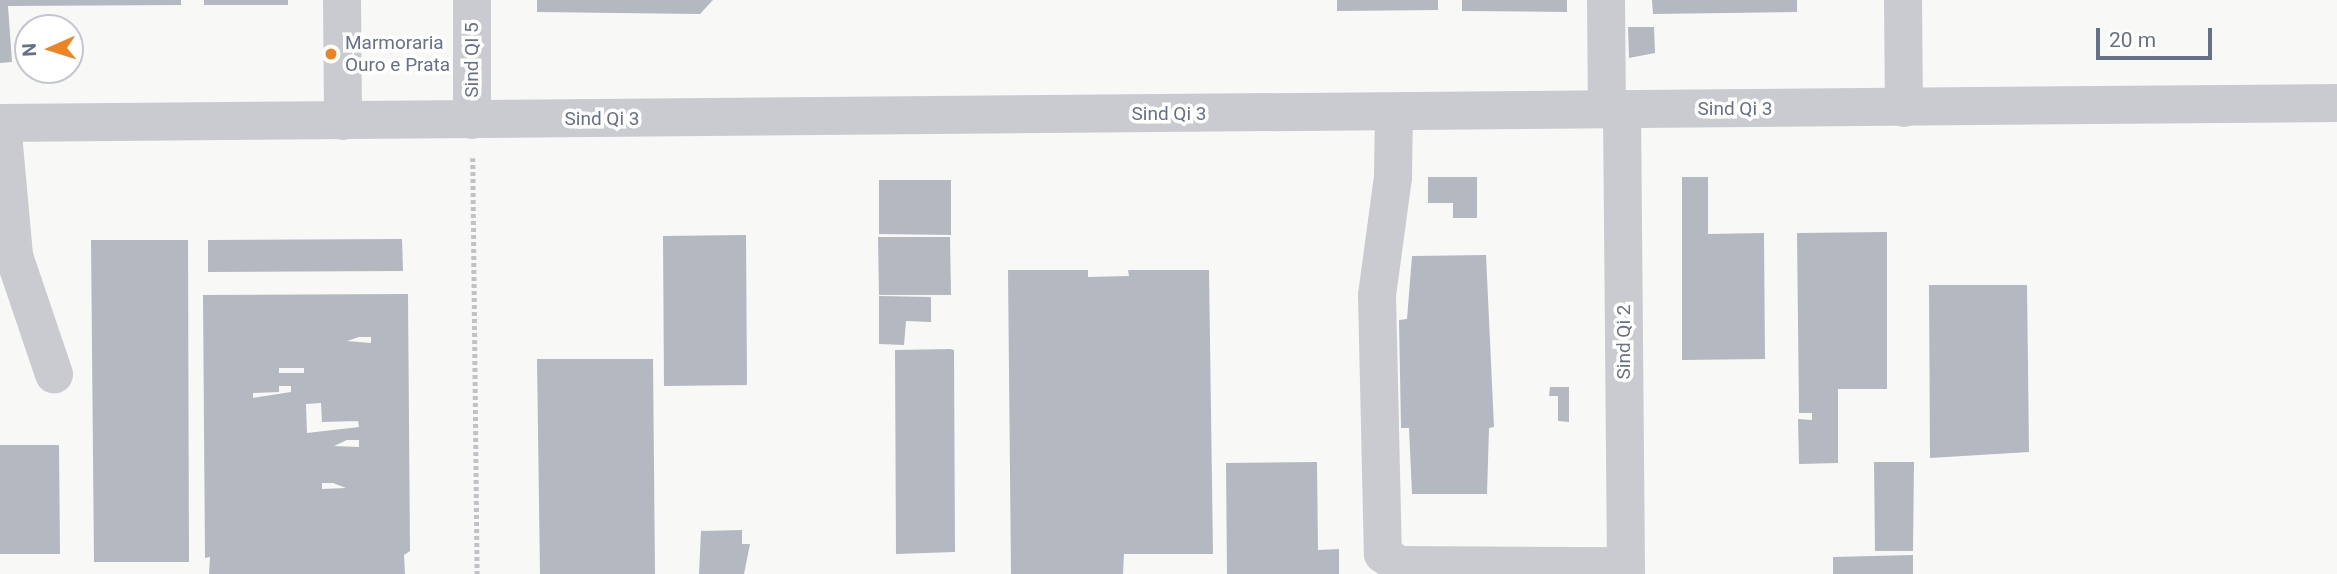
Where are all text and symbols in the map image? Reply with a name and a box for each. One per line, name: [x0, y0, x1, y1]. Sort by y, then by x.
north arrow: [14, 14, 84, 84]
scale bar: [2099, 14, 2214, 58]
street label: Sind QI 5: [461, 22, 483, 98]
text: 20 m: [2109, 28, 2156, 52]
place label: Marmoraria Ouro e Prata: [345, 32, 450, 76]
text: N: [18, 43, 41, 57]
marker: Marmoraria Ouro e Prata: [323, 46, 339, 62]
street label: Sind Qi 3: [1698, 98, 1772, 120]
street label: Sind Qi 3: [1132, 103, 1206, 125]
street label: Sind Qi 3: [565, 108, 639, 130]
street label: Sind Qi 2: [1613, 305, 1635, 379]

